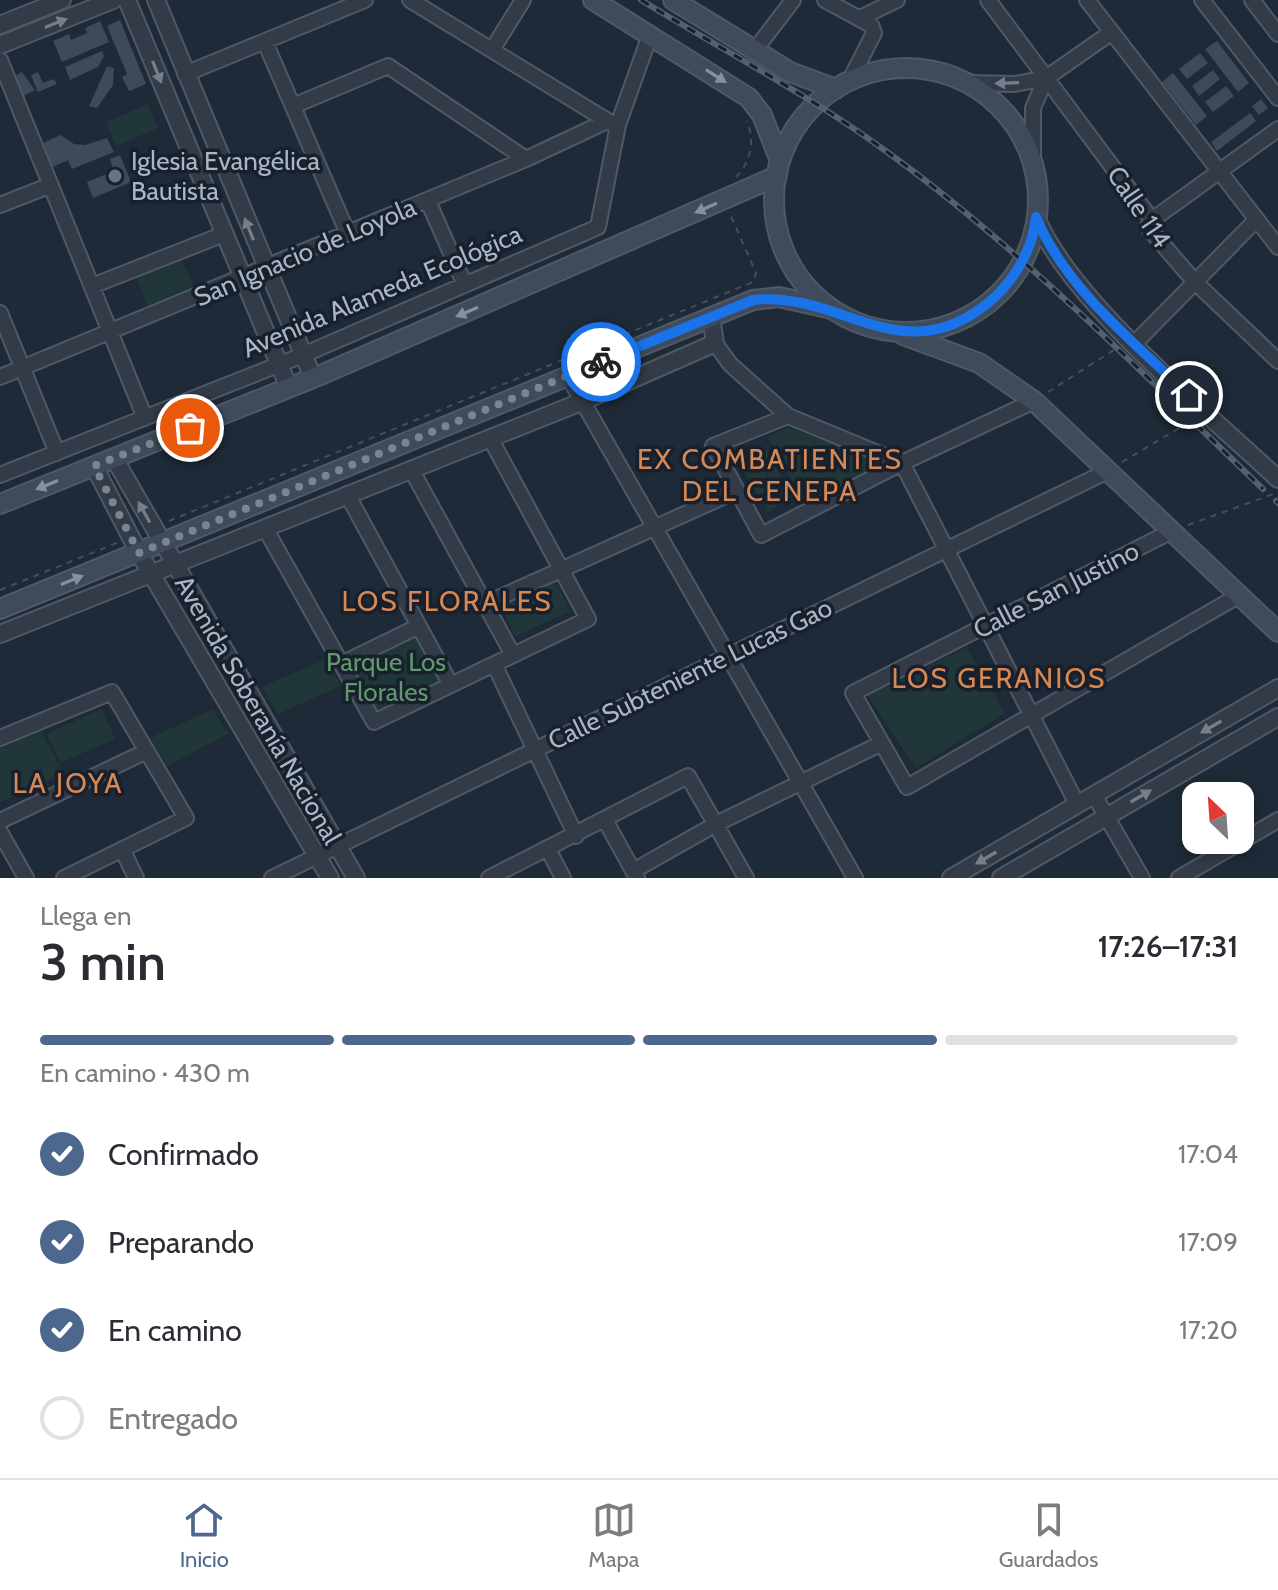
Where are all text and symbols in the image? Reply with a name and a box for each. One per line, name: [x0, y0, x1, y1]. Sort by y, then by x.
one-way arrow: [44, 16, 68, 29]
one-way arrow: [151, 60, 164, 84]
one-way arrow: [705, 69, 727, 83]
one-way arrow: [994, 77, 1019, 90]
place label: Iglesia Evangélica Bautista: [131, 145, 320, 207]
street label: Calle 114: [1100, 160, 1178, 254]
marker: Iglesia Evangélica Bautista: [106, 167, 124, 185]
street label: San Ignacio de Loyola: [189, 191, 421, 313]
one-way arrow: [694, 201, 717, 215]
street label: Avenida Alameda Ecológica: [237, 217, 527, 364]
one-way arrow: [243, 217, 256, 241]
one-way arrow: [455, 305, 479, 318]
courier: [561, 322, 641, 402]
icon: bike: [579, 340, 623, 384]
pin: [1155, 361, 1223, 429]
icon: home: [1167, 373, 1211, 417]
pin: [156, 394, 224, 462]
icon: bag: [168, 406, 212, 450]
district label: EX COMBATIENTES DEL CENEPA: [637, 442, 903, 508]
one-way arrow: [35, 479, 59, 492]
one-way arrow: [137, 501, 151, 523]
street label: Calle San Justino: [968, 534, 1144, 646]
street label: Avenida Soberanía Nacional: [168, 570, 348, 850]
one-way arrow: [60, 573, 84, 586]
district label: LOS FLORALES: [341, 584, 553, 618]
street label: Calle Subteniente Lucas Gao: [543, 591, 837, 757]
park label: Parque Los Florales: [326, 646, 446, 708]
district label: LOS GERANIOS: [892, 661, 1106, 695]
one-way arrow: [1200, 720, 1222, 734]
district label: LA JOYA: [13, 766, 123, 800]
north arrow: [1182, 782, 1254, 854]
map controls: [1182, 782, 1254, 854]
one-way arrow: [1130, 789, 1152, 803]
one-way arrow: [975, 851, 997, 865]
text: Llega en: [40, 900, 131, 932]
text: 17:26–17:31: [1098, 928, 1238, 965]
text: 3 min: [40, 930, 166, 993]
text: En camino · 430 m: [40, 1057, 250, 1089]
icon: check: [40, 1132, 84, 1176]
text: Confirmado: [108, 1136, 259, 1173]
text: 17:04: [1178, 1138, 1238, 1170]
icon: check: [40, 1220, 84, 1264]
text: Preparando: [108, 1224, 254, 1261]
text: 17:09: [1178, 1226, 1238, 1258]
icon: check: [40, 1308, 84, 1352]
text: En camino: [108, 1312, 242, 1349]
text: 17:20: [1179, 1314, 1238, 1346]
text: Entregado: [108, 1400, 238, 1437]
tab: Inicio: [180, 1498, 229, 1573]
tab: Mapa: [588, 1498, 639, 1573]
tab: Guardados: [999, 1498, 1098, 1573]

